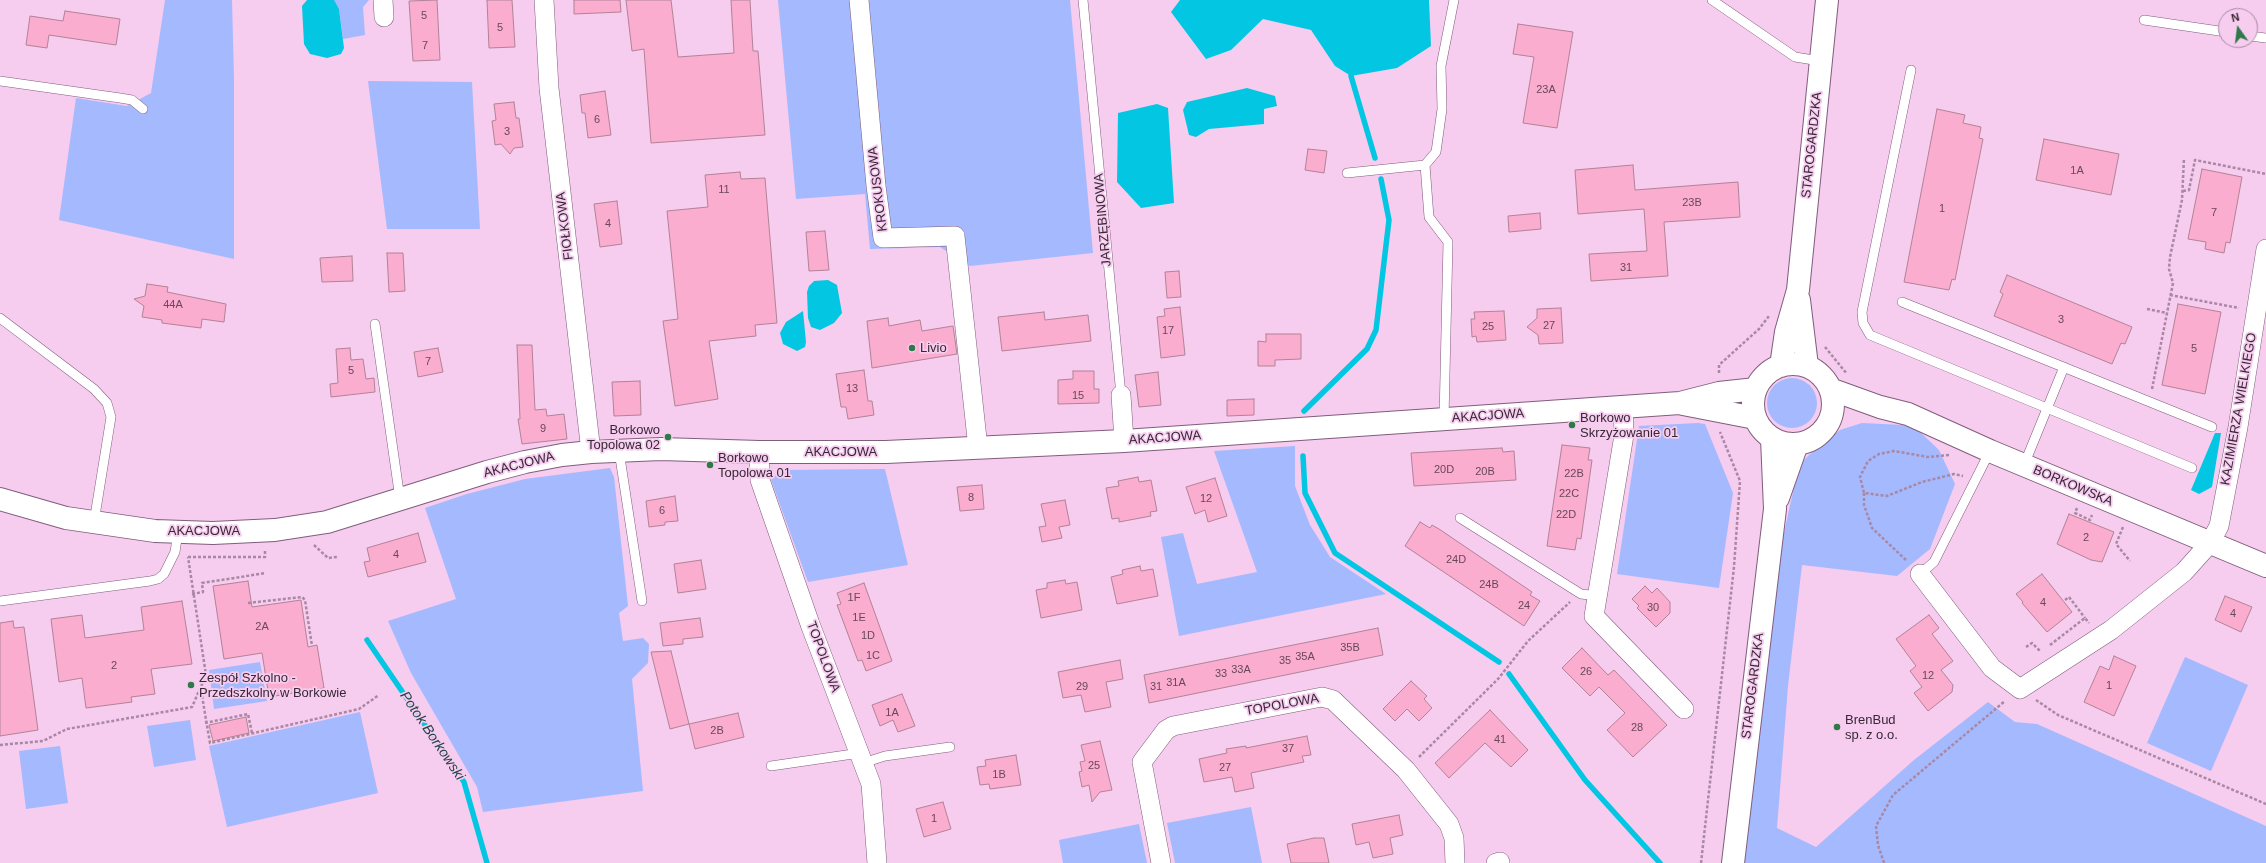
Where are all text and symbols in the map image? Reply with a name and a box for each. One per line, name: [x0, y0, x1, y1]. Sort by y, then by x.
north arrow: [2218, 8, 2258, 48]
house number: 5: [421, 9, 427, 23]
text: N: [2230, 11, 2241, 24]
house number: 5: [497, 21, 503, 35]
house number: 7: [422, 39, 428, 53]
house number: 23A: [1536, 83, 1556, 97]
street label: STAROGARDZKA: [1799, 91, 1825, 199]
house number: 6: [594, 113, 600, 127]
house number: 3: [504, 125, 510, 139]
street label: KROKUSOWA: [865, 146, 891, 232]
house number: 1A: [2070, 164, 2084, 178]
street label: JARZĘBINOWA: [1091, 173, 1115, 267]
house number: 11: [718, 183, 730, 197]
street label: FIOŁKOWA: [553, 191, 577, 261]
house number: 23B: [1682, 196, 1702, 210]
house number: 1: [1939, 202, 1945, 216]
house number: 7: [2211, 206, 2217, 220]
house number: 4: [605, 217, 611, 231]
house number: 31: [1620, 261, 1632, 275]
house number: 44A: [163, 298, 183, 312]
house number: 3: [2058, 313, 2064, 327]
house number: 27: [1543, 319, 1555, 333]
house number: 25: [1482, 320, 1494, 334]
house number: 17: [1162, 324, 1174, 338]
street label: KAZIMIERZA WIELKIEGO: [2218, 332, 2260, 486]
place label: Livio: [920, 340, 947, 356]
house number: 5: [2191, 342, 2197, 356]
marker: Livio: [907, 343, 917, 353]
house number: 7: [425, 355, 431, 369]
house number: 5: [348, 364, 354, 378]
house number: 13: [846, 382, 858, 396]
house number: 15: [1072, 389, 1084, 403]
street label: AKACJOWA: [1451, 406, 1525, 426]
place label: Borkowo Skrzyżowanie 01: [1580, 410, 1678, 441]
marker: Borkowo Skrzyżowanie 01: [1567, 420, 1577, 430]
house number: 9: [540, 422, 546, 436]
place label: Borkowo Topolowa 02: [587, 422, 660, 453]
street label: AKACJOWA: [1128, 428, 1202, 448]
marker: Borkowo Topolowa 02: [663, 432, 673, 442]
street label: AKACJOWA: [805, 444, 877, 460]
street label: AKACJOWA: [482, 449, 556, 481]
place label: Borkowo Topolowa 01: [718, 450, 791, 481]
marker: Borkowo Topolowa 01: [705, 460, 715, 470]
street label: BORKOWSKA: [2031, 462, 2115, 510]
house number: 20D: [1434, 463, 1454, 477]
house number: 20B: [1475, 465, 1495, 479]
house number: 22B: [1564, 467, 1584, 481]
house number: 22C: [1559, 487, 1579, 501]
house number: 8: [968, 491, 974, 505]
house number: 12: [1200, 492, 1212, 506]
house number: 6: [659, 504, 665, 518]
house number: 22D: [1556, 508, 1576, 522]
street label: AKACJOWA: [168, 523, 240, 539]
house number: 2: [2083, 531, 2089, 545]
house number: 4: [393, 548, 399, 562]
house number: 24D: [1446, 553, 1466, 567]
house number: 24B: [1479, 578, 1499, 592]
house number: 1F: [848, 591, 860, 605]
house number: 4: [2040, 596, 2046, 610]
house number: 24: [1518, 599, 1530, 613]
house number: 30: [1647, 601, 1659, 615]
house number: 4: [2230, 607, 2236, 621]
house number: 1E: [852, 611, 866, 625]
street label: TOPOLOWA: [803, 619, 843, 695]
house number: 2A: [255, 620, 269, 634]
house number: 1D: [861, 629, 875, 643]
street label: STAROGARDZKA: [1739, 632, 1767, 740]
house number: 35B: [1340, 641, 1360, 655]
house number: 1C: [866, 649, 880, 663]
house number: 35A: [1295, 650, 1315, 664]
house number: 35: [1279, 654, 1291, 668]
house number: 2: [111, 659, 117, 673]
house number: 33A: [1231, 663, 1251, 677]
house number: 26: [1580, 665, 1592, 679]
house number: 33: [1215, 667, 1227, 681]
house number: 12: [1922, 669, 1934, 683]
place label: Zespół Szkolno - Przedszkolny w Borkowie: [199, 670, 346, 701]
house number: 31A: [1166, 676, 1186, 690]
house number: 1: [2106, 679, 2112, 693]
marker: Zespół Szkolno - Przedszkolny w Borkowie: [186, 680, 196, 690]
house number: 29: [1076, 680, 1088, 694]
house number: 31: [1150, 680, 1162, 694]
water label: Potok Borkowski: [396, 688, 468, 784]
street label: TOPOLOWA: [1244, 691, 1320, 719]
house number: 1A: [885, 706, 899, 720]
place label: BrenBud sp. z o.o.: [1845, 712, 1898, 743]
house number: 28: [1631, 721, 1643, 735]
marker: BrenBud sp. z o.o.: [1832, 722, 1842, 732]
house number: 2B: [710, 724, 724, 738]
house number: 41: [1494, 733, 1506, 747]
house number: 37: [1282, 742, 1294, 756]
house number: 25: [1088, 759, 1100, 773]
house number: 27: [1219, 761, 1231, 775]
house number: 1B: [992, 768, 1006, 782]
house number: 1: [931, 812, 937, 826]

